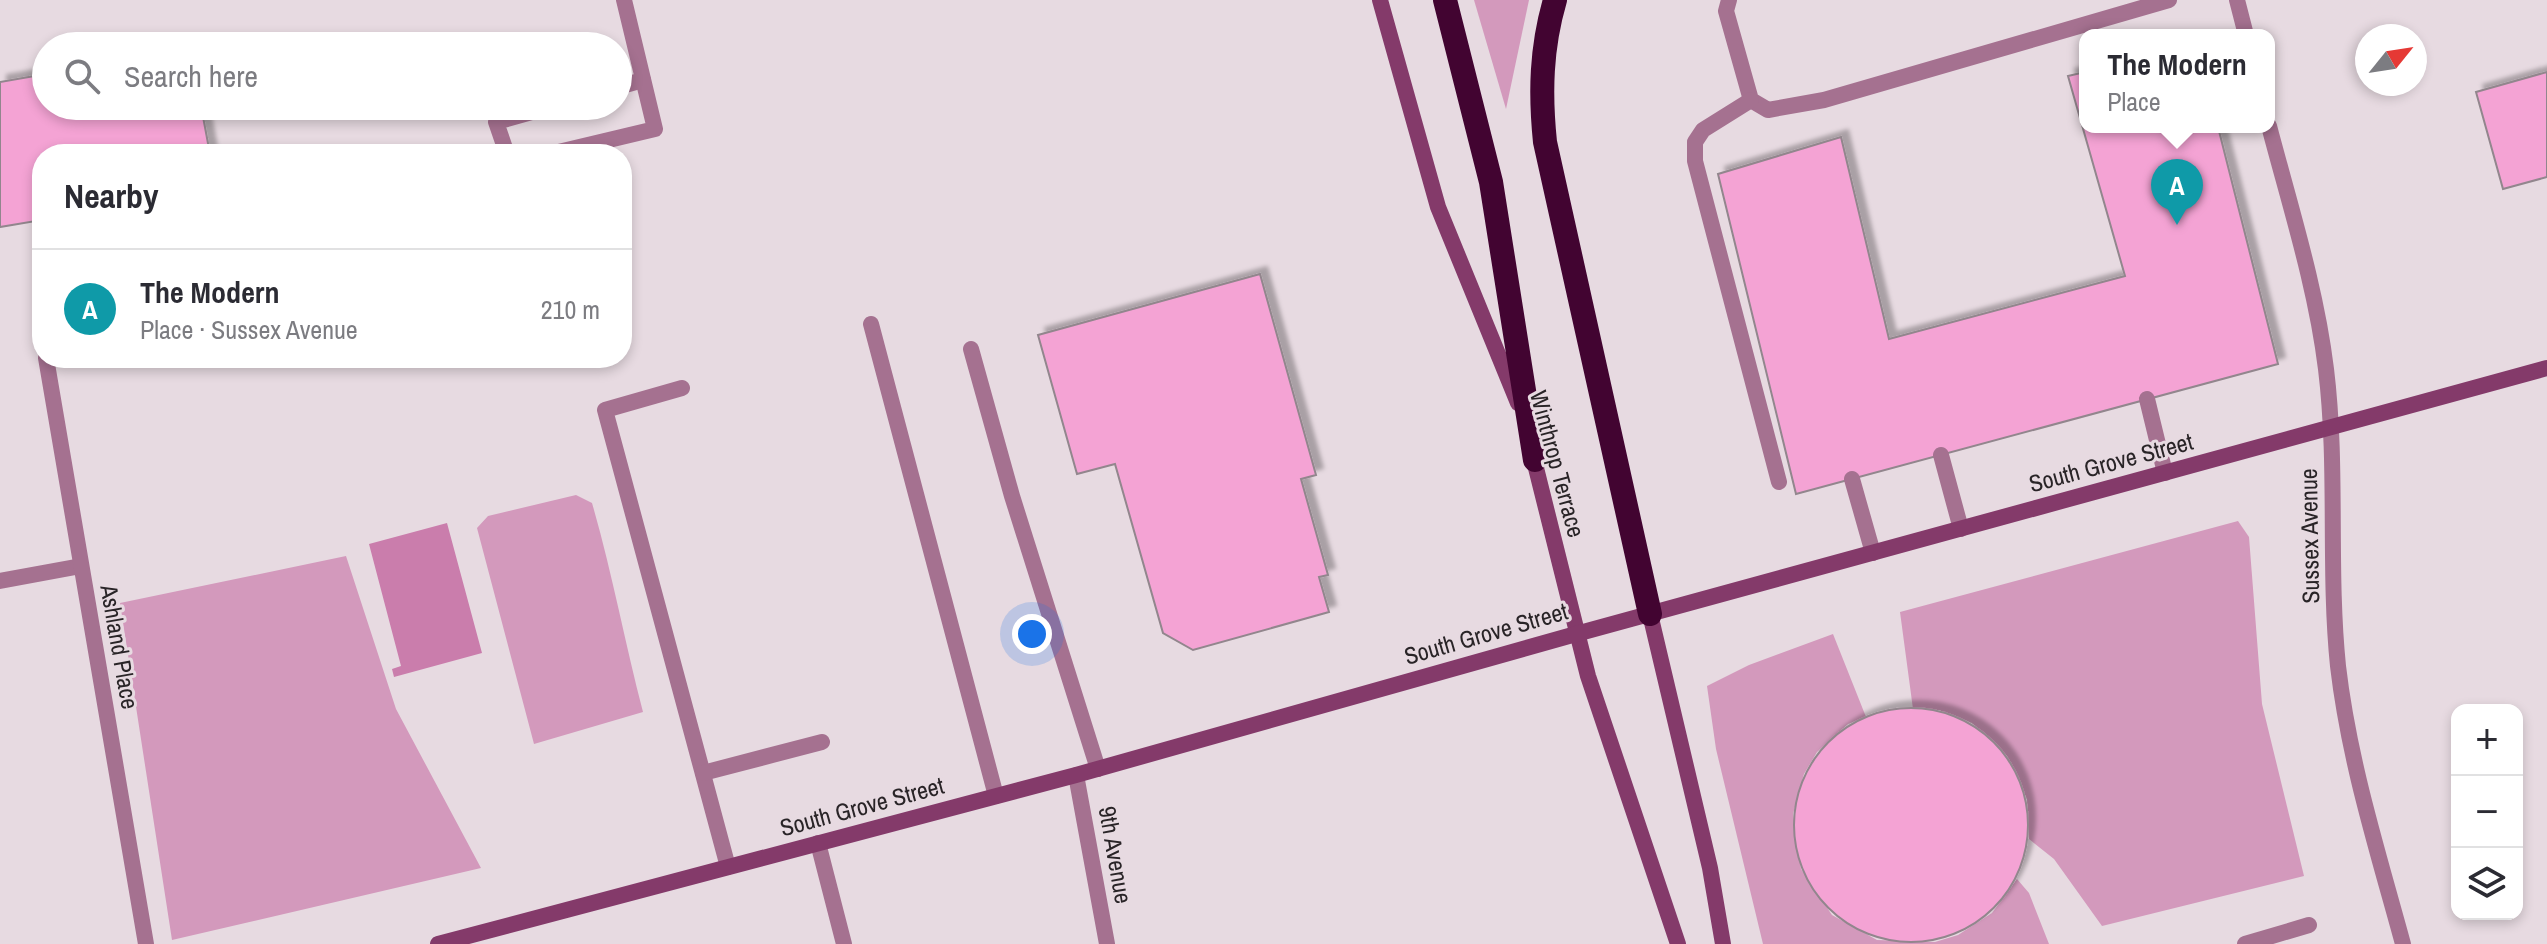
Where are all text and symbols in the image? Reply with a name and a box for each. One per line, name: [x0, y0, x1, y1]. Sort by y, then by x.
north arrow: [2355, 24, 2427, 96]
popup: [2079, 29, 2275, 133]
search box: [32, 32, 632, 120]
text: The Modern: [2107, 44, 2247, 84]
icon: search: [60, 54, 104, 98]
text: Search here: [124, 56, 258, 96]
text: Place: [2107, 84, 2161, 119]
pin: A: [2151, 159, 2203, 225]
text: Nearby: [64, 173, 159, 219]
text: The Modern: [140, 272, 279, 312]
text: A: [82, 292, 98, 327]
text: 210 m: [541, 292, 600, 327]
text: Place · Sussex Avenue: [140, 312, 358, 347]
street label: Winthrop Terrace: [1523, 387, 1593, 541]
street label: South Grove Street: [2025, 425, 2197, 499]
street label: Sussex Avenue: [2292, 468, 2326, 604]
street label: Ashland Place: [93, 581, 147, 712]
street label: South Grove Street: [1400, 594, 1572, 672]
your location: [1012, 614, 1052, 654]
map controls: [2451, 704, 2523, 920]
button: +: [2451, 704, 2523, 776]
street label: South Grove Street: [776, 769, 948, 843]
button: −: [2451, 776, 2523, 848]
street label: 9th Avenue: [1092, 804, 1140, 906]
button: layers: [2451, 848, 2523, 920]

